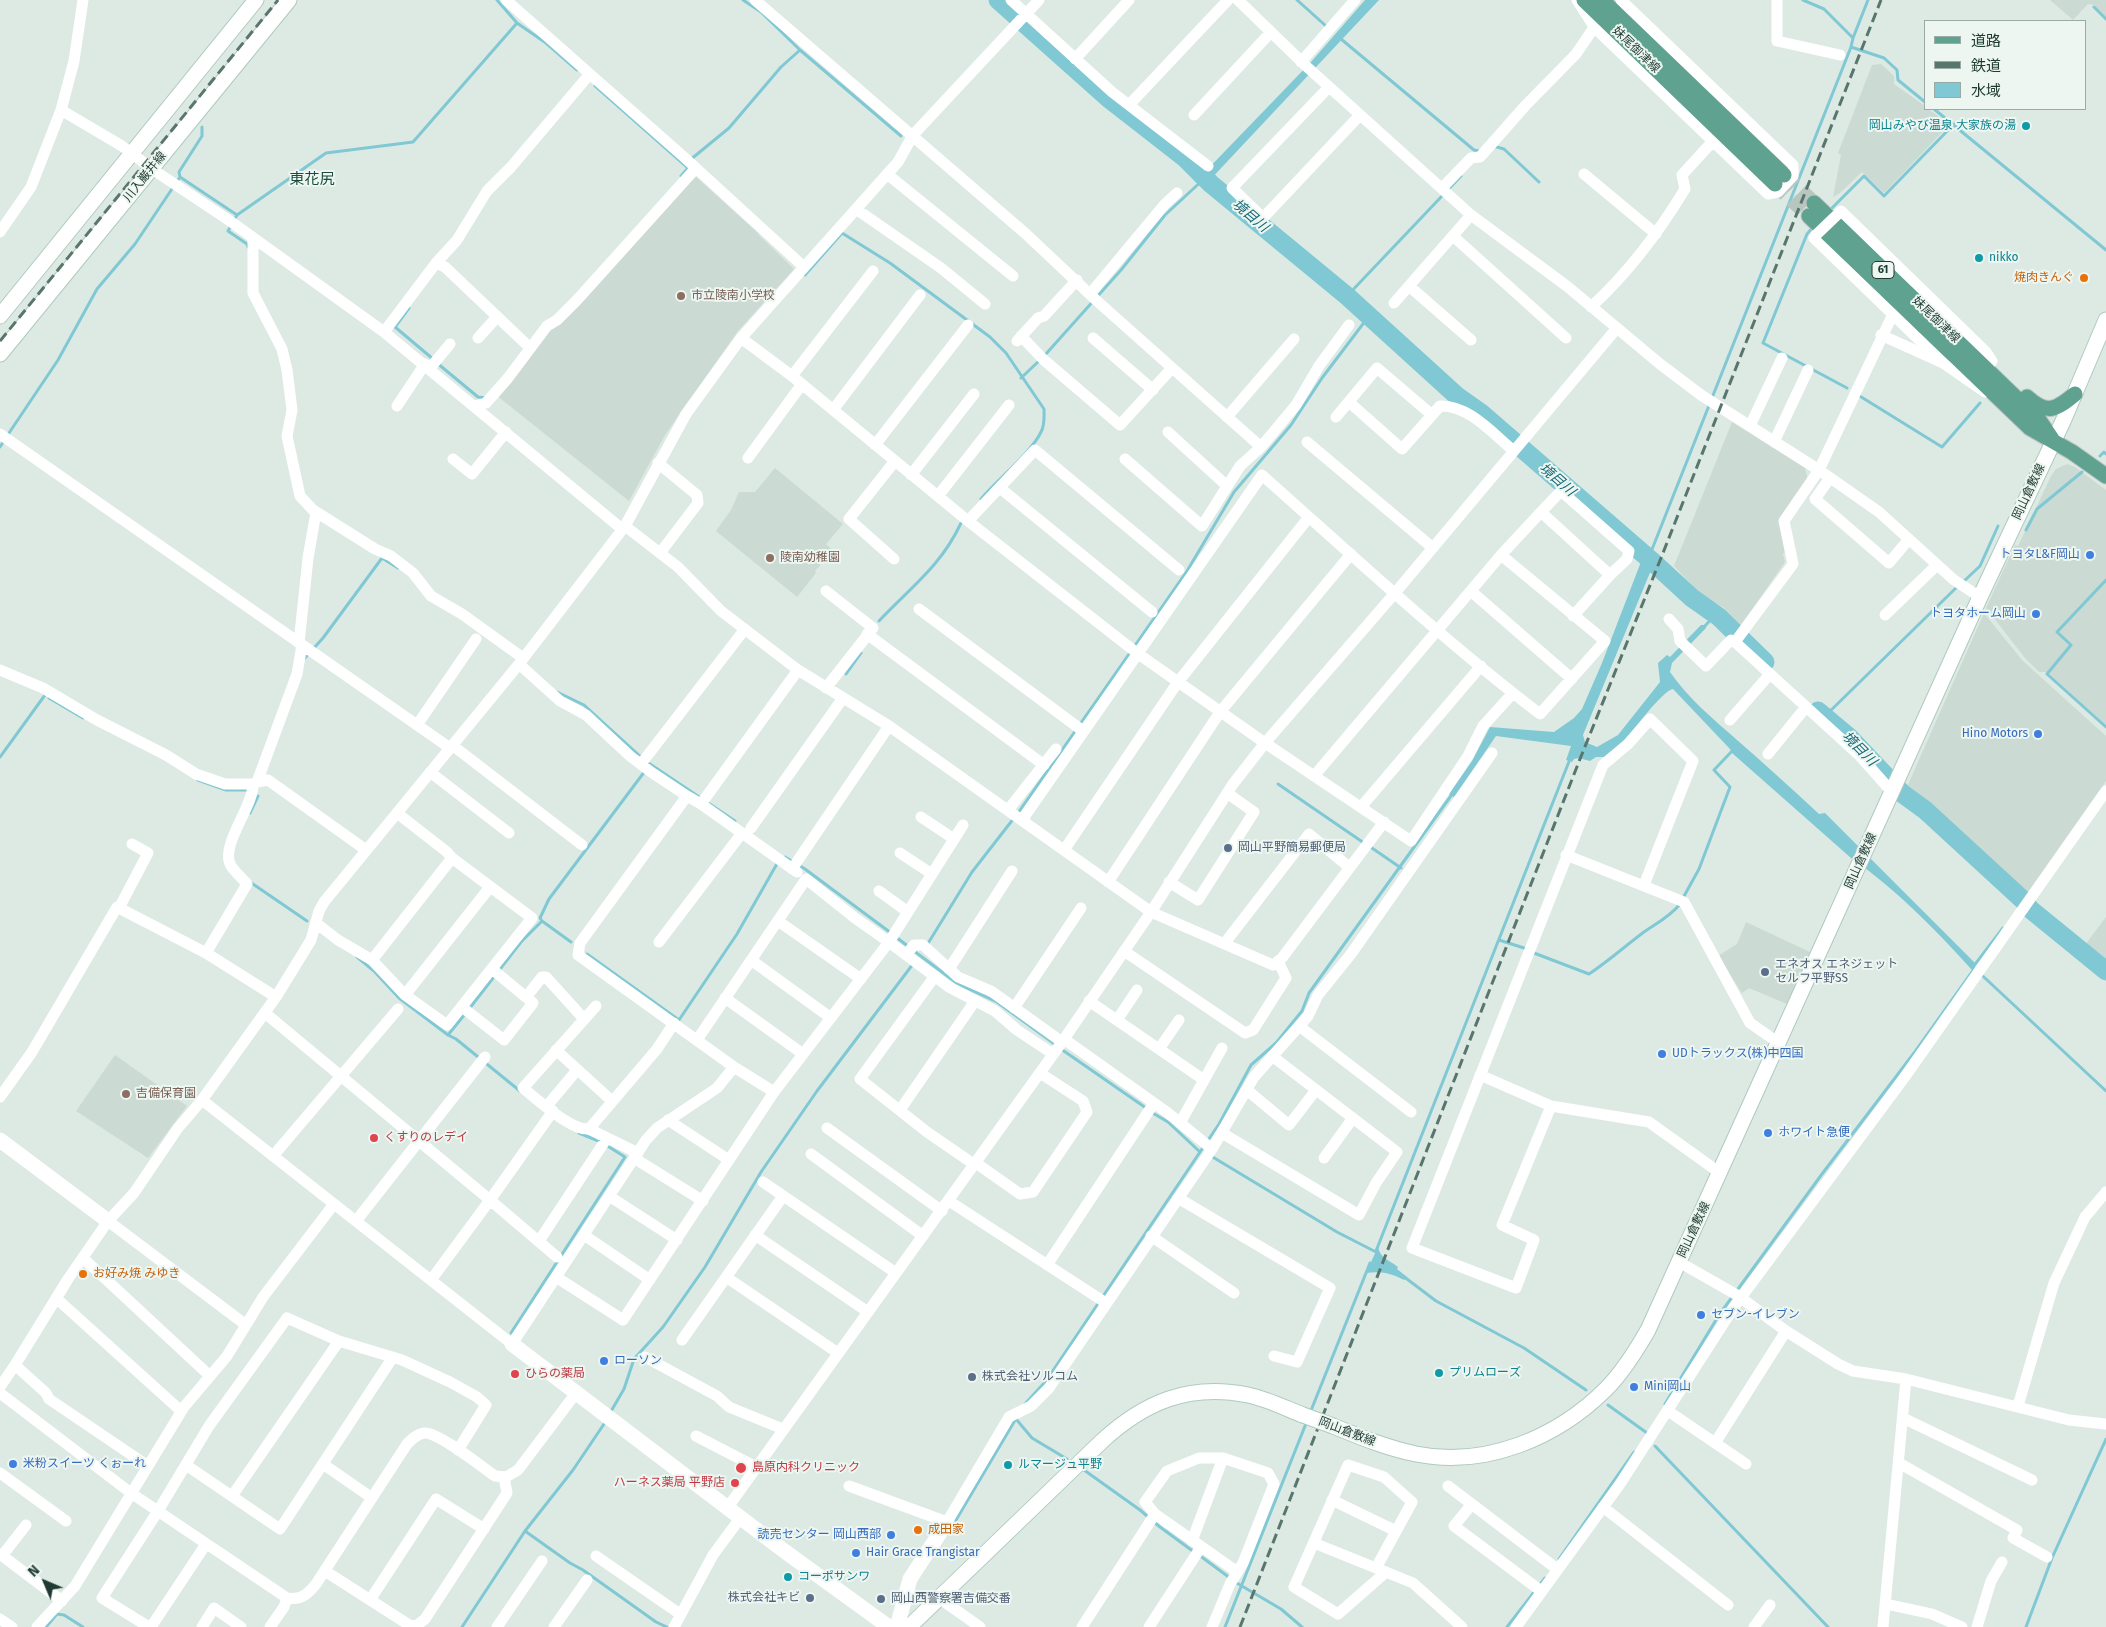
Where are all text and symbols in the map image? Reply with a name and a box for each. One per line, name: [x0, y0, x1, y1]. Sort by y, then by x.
legend: [1924, 20, 2086, 110]
street label: 妹尾御津線: [1609, 24, 1663, 76]
text: 道路: [1971, 32, 2001, 50]
text: 鉄道: [1971, 57, 2001, 75]
text: 水域: [1971, 82, 2001, 100]
place label: 岡山みやび温泉 大家族の湯: [1869, 119, 2016, 133]
marker: 岡山みやび温泉 大家族の湯: [2020, 120, 2032, 132]
street label: 川入巌井線: [121, 149, 169, 205]
district label: 東花尻: [290, 171, 334, 189]
water label: 境目川: [1229, 196, 1271, 236]
place label: nikko: [1989, 251, 2019, 265]
marker: nikko: [1973, 252, 1985, 264]
road number: 61: [1872, 262, 1894, 278]
place label: 焼肉きんぐ: [2014, 271, 2074, 285]
marker: 焼肉きんぐ: [2078, 272, 2090, 284]
place label: 市立陵南小学校: [691, 289, 775, 303]
marker: 市立陵南小学校: [675, 290, 687, 302]
street label: 妹尾御津線: [1909, 294, 1963, 346]
water label: 境目川: [1536, 460, 1578, 500]
street label: 岡山倉敷線: [2010, 462, 2048, 522]
place label: トヨタL&F岡山: [2000, 548, 2080, 562]
marker: トヨタL&F岡山: [2084, 549, 2096, 561]
place label: 陵南幼稚園: [780, 551, 840, 565]
marker: 陵南幼稚園: [764, 552, 776, 564]
place label: トヨタホーム岡山: [1930, 607, 2026, 621]
marker: トヨタホーム岡山: [2030, 608, 2042, 620]
place label: Hino Motors: [1962, 727, 2028, 741]
water label: 境目川: [1838, 728, 1880, 770]
marker: Hino Motors: [2032, 728, 2044, 740]
street label: 岡山倉敷線: [1842, 831, 1880, 891]
place label: 岡山平野簡易郵便局: [1238, 841, 1346, 855]
marker: 岡山平野簡易郵便局: [1222, 842, 1234, 854]
place label: エネオス エネジェット セルフ平野SS: [1775, 958, 1898, 986]
marker: エネオス エネジェット セルフ平野SS: [1759, 966, 1771, 978]
place label: UDトラックス(株)中四国: [1672, 1047, 1803, 1061]
marker: UDトラックス(株)中四国: [1656, 1048, 1668, 1060]
place label: 吉備保育園: [136, 1087, 196, 1101]
marker: 吉備保育園: [120, 1088, 132, 1100]
place label: ホワイト急便: [1778, 1126, 1850, 1140]
marker: ホワイト急便: [1762, 1127, 1774, 1139]
place label: くすりのレデイ: [384, 1131, 468, 1145]
marker: くすりのレデイ: [368, 1132, 380, 1144]
street label: 岡山倉敷線: [1675, 1200, 1713, 1260]
place label: お好み焼 みゆき: [93, 1267, 180, 1281]
marker: お好み焼 みゆき: [77, 1268, 89, 1280]
place label: セブン-イレブン: [1711, 1308, 1800, 1322]
marker: セブン-イレブン: [1695, 1309, 1707, 1321]
place label: ローソン: [614, 1354, 662, 1368]
marker: ローソン: [598, 1355, 610, 1367]
place label: プリムローズ: [1449, 1366, 1521, 1380]
place label: ひらの薬局: [525, 1367, 585, 1381]
marker: プリムローズ: [1433, 1367, 1445, 1379]
marker: ひらの薬局: [509, 1368, 521, 1380]
place label: 株式会社ソルコム: [982, 1370, 1078, 1384]
marker: 株式会社ソルコム: [966, 1371, 978, 1383]
place label: Mini岡山: [1644, 1380, 1691, 1394]
marker: Mini岡山: [1628, 1381, 1640, 1393]
street label: 岡山倉敷線: [1316, 1415, 1378, 1449]
place label: 米粉スイーツ くぉーれ: [23, 1457, 146, 1471]
marker: 米粉スイーツ くぉーれ: [7, 1458, 19, 1470]
place label: ルマージュ平野: [1018, 1458, 1102, 1472]
marker: ルマージュ平野: [1002, 1459, 1014, 1471]
marker: 島原内科クリニック: [734, 1461, 748, 1475]
place label: 島原内科クリニック: [752, 1461, 860, 1475]
place label: ハーネス薬局 平野店: [614, 1476, 725, 1490]
marker: ハーネス薬局 平野店: [729, 1477, 741, 1489]
place label: 成田家: [928, 1523, 964, 1537]
marker: 成田家: [912, 1524, 924, 1536]
place label: 読売センター 岡山西部: [758, 1528, 881, 1542]
marker: 読売センター 岡山西部: [885, 1529, 897, 1541]
place label: Hair Grace Trangistar: [866, 1546, 980, 1560]
marker: Hair Grace Trangistar: [850, 1547, 862, 1559]
north arrow: [20, 1557, 70, 1607]
text: N: [25, 1562, 43, 1580]
place label: コーポサンワ: [798, 1570, 870, 1584]
marker: コーポサンワ: [782, 1571, 794, 1583]
place label: 株式会社キビ: [728, 1591, 800, 1605]
marker: 株式会社キビ: [804, 1592, 816, 1604]
place label: 岡山西警察署吉備交番: [891, 1592, 1011, 1606]
marker: 岡山西警察署吉備交番: [875, 1593, 887, 1605]

